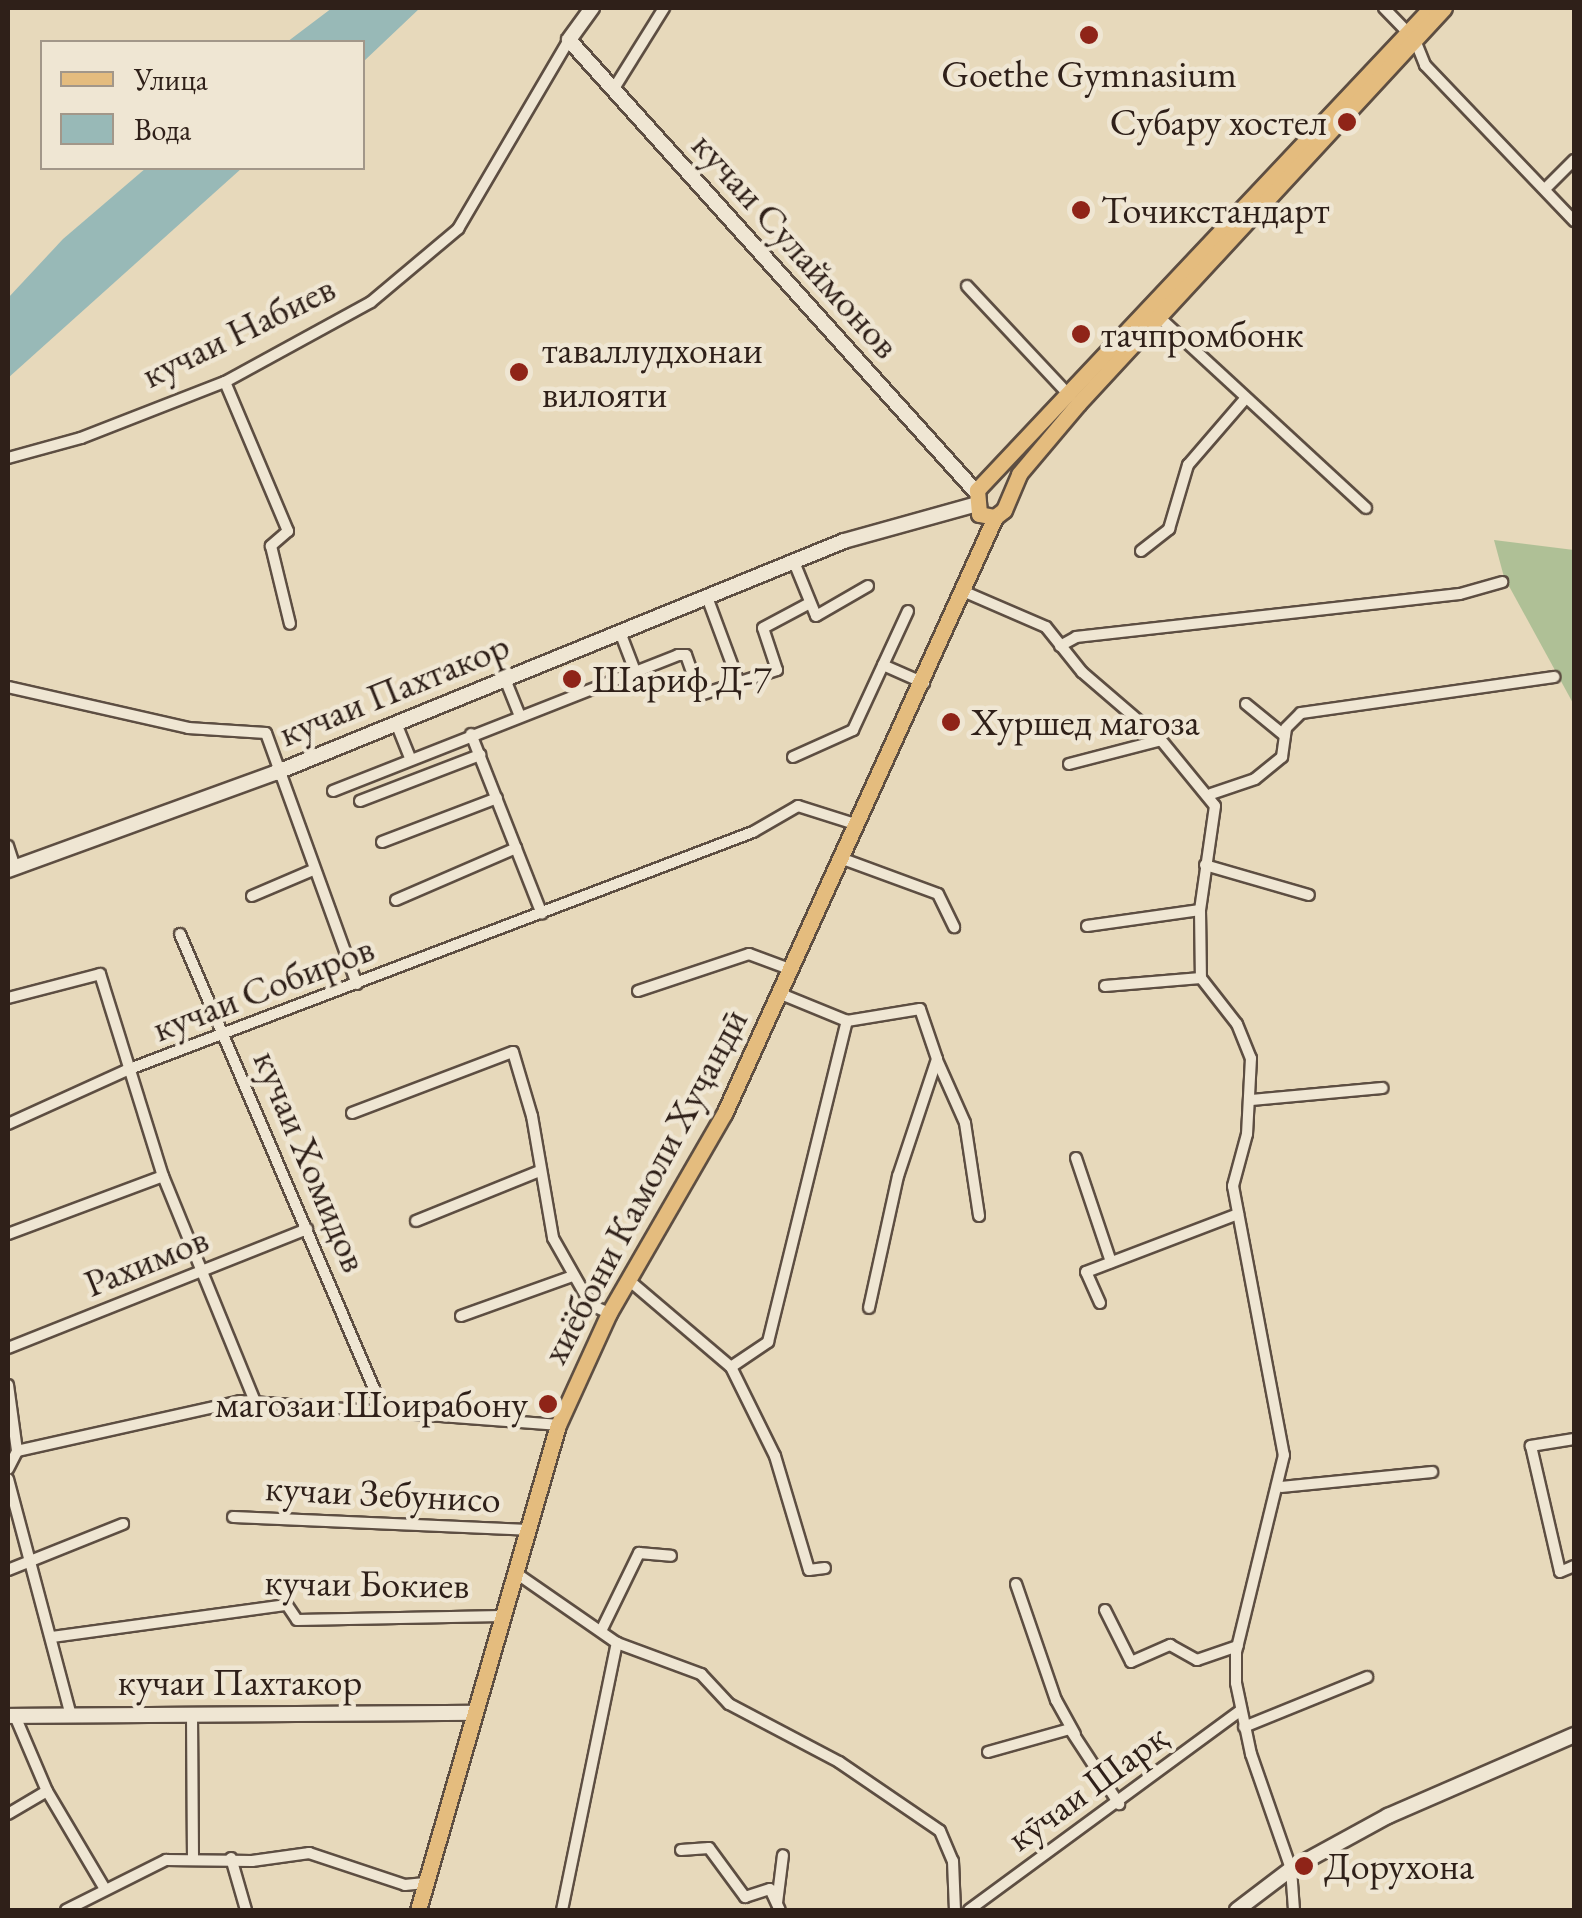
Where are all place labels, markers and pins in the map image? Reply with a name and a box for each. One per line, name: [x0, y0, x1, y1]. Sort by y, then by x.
marker: Goethe Gymnasium: [1078, 24, 1100, 46]
place label: Goethe Gymnasium: [941, 51, 1237, 97]
place label: Субару хостел: [1110, 99, 1327, 145]
marker: Субару хостел: [1336, 111, 1358, 133]
place label: Точикстандарт: [1101, 187, 1330, 233]
marker: Точикстандарт: [1070, 199, 1092, 221]
place label: тачпромбонк: [1101, 311, 1304, 357]
marker: тачпромбонк: [1070, 323, 1092, 345]
place label: таваллудхонаи вилояти: [542, 327, 763, 416]
marker: таваллудхонаи вилояти: [506, 359, 532, 385]
place label: Шариф Д-7: [592, 656, 772, 702]
marker: Шариф Д-7: [561, 668, 583, 690]
place label: Хуршед магоза: [971, 699, 1200, 745]
marker: Хуршед магоза: [940, 711, 962, 733]
place label: магозаи Шоирабону: [215, 1381, 528, 1427]
marker: магозаи Шоирабону: [537, 1393, 559, 1415]
place label: Дорухона: [1324, 1843, 1474, 1889]
marker: Дорухона: [1293, 1855, 1315, 1877]

